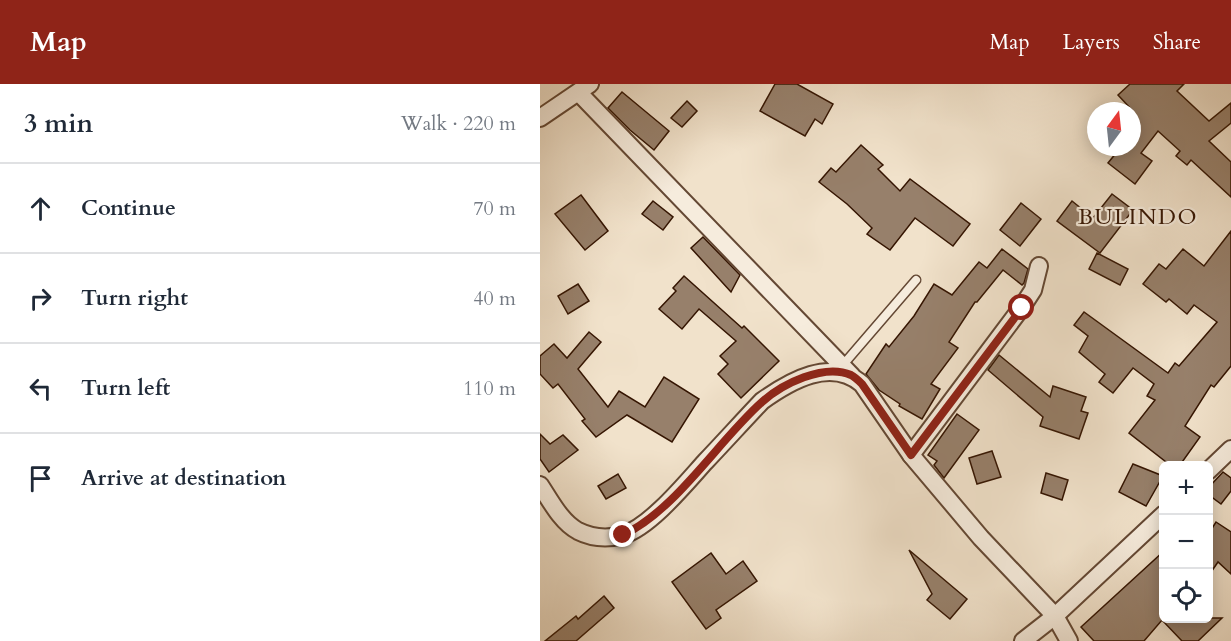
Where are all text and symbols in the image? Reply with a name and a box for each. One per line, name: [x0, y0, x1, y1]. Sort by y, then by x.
text: Map: [30, 23, 87, 61]
text: Map: [990, 28, 1030, 57]
text: Layers: [1063, 28, 1120, 57]
text: Share: [1153, 28, 1201, 57]
north arrow: [1087, 102, 1141, 156]
text: 3 min: [24, 106, 93, 141]
text: Walk · 220 m: [401, 110, 516, 137]
icon: ahead: [24, 192, 57, 225]
text: Continue: [81, 193, 176, 223]
text: 70 m: [473, 195, 516, 222]
district label: BULINDO: [1078, 202, 1198, 232]
icon: right: [24, 282, 57, 315]
text: Turn right: [81, 283, 188, 313]
text: 40 m: [473, 285, 516, 312]
route start: [1008, 294, 1034, 320]
icon: left: [24, 372, 57, 405]
text: Turn left: [81, 373, 170, 403]
text: 110 m: [463, 375, 516, 402]
map controls: [1159, 461, 1213, 623]
button: +: [1159, 461, 1213, 515]
icon: arrive: [24, 462, 57, 495]
text: Arrive at destination: [81, 463, 286, 493]
button: −: [1159, 515, 1213, 569]
route end: [609, 521, 635, 547]
button: locate: [1159, 569, 1213, 623]

